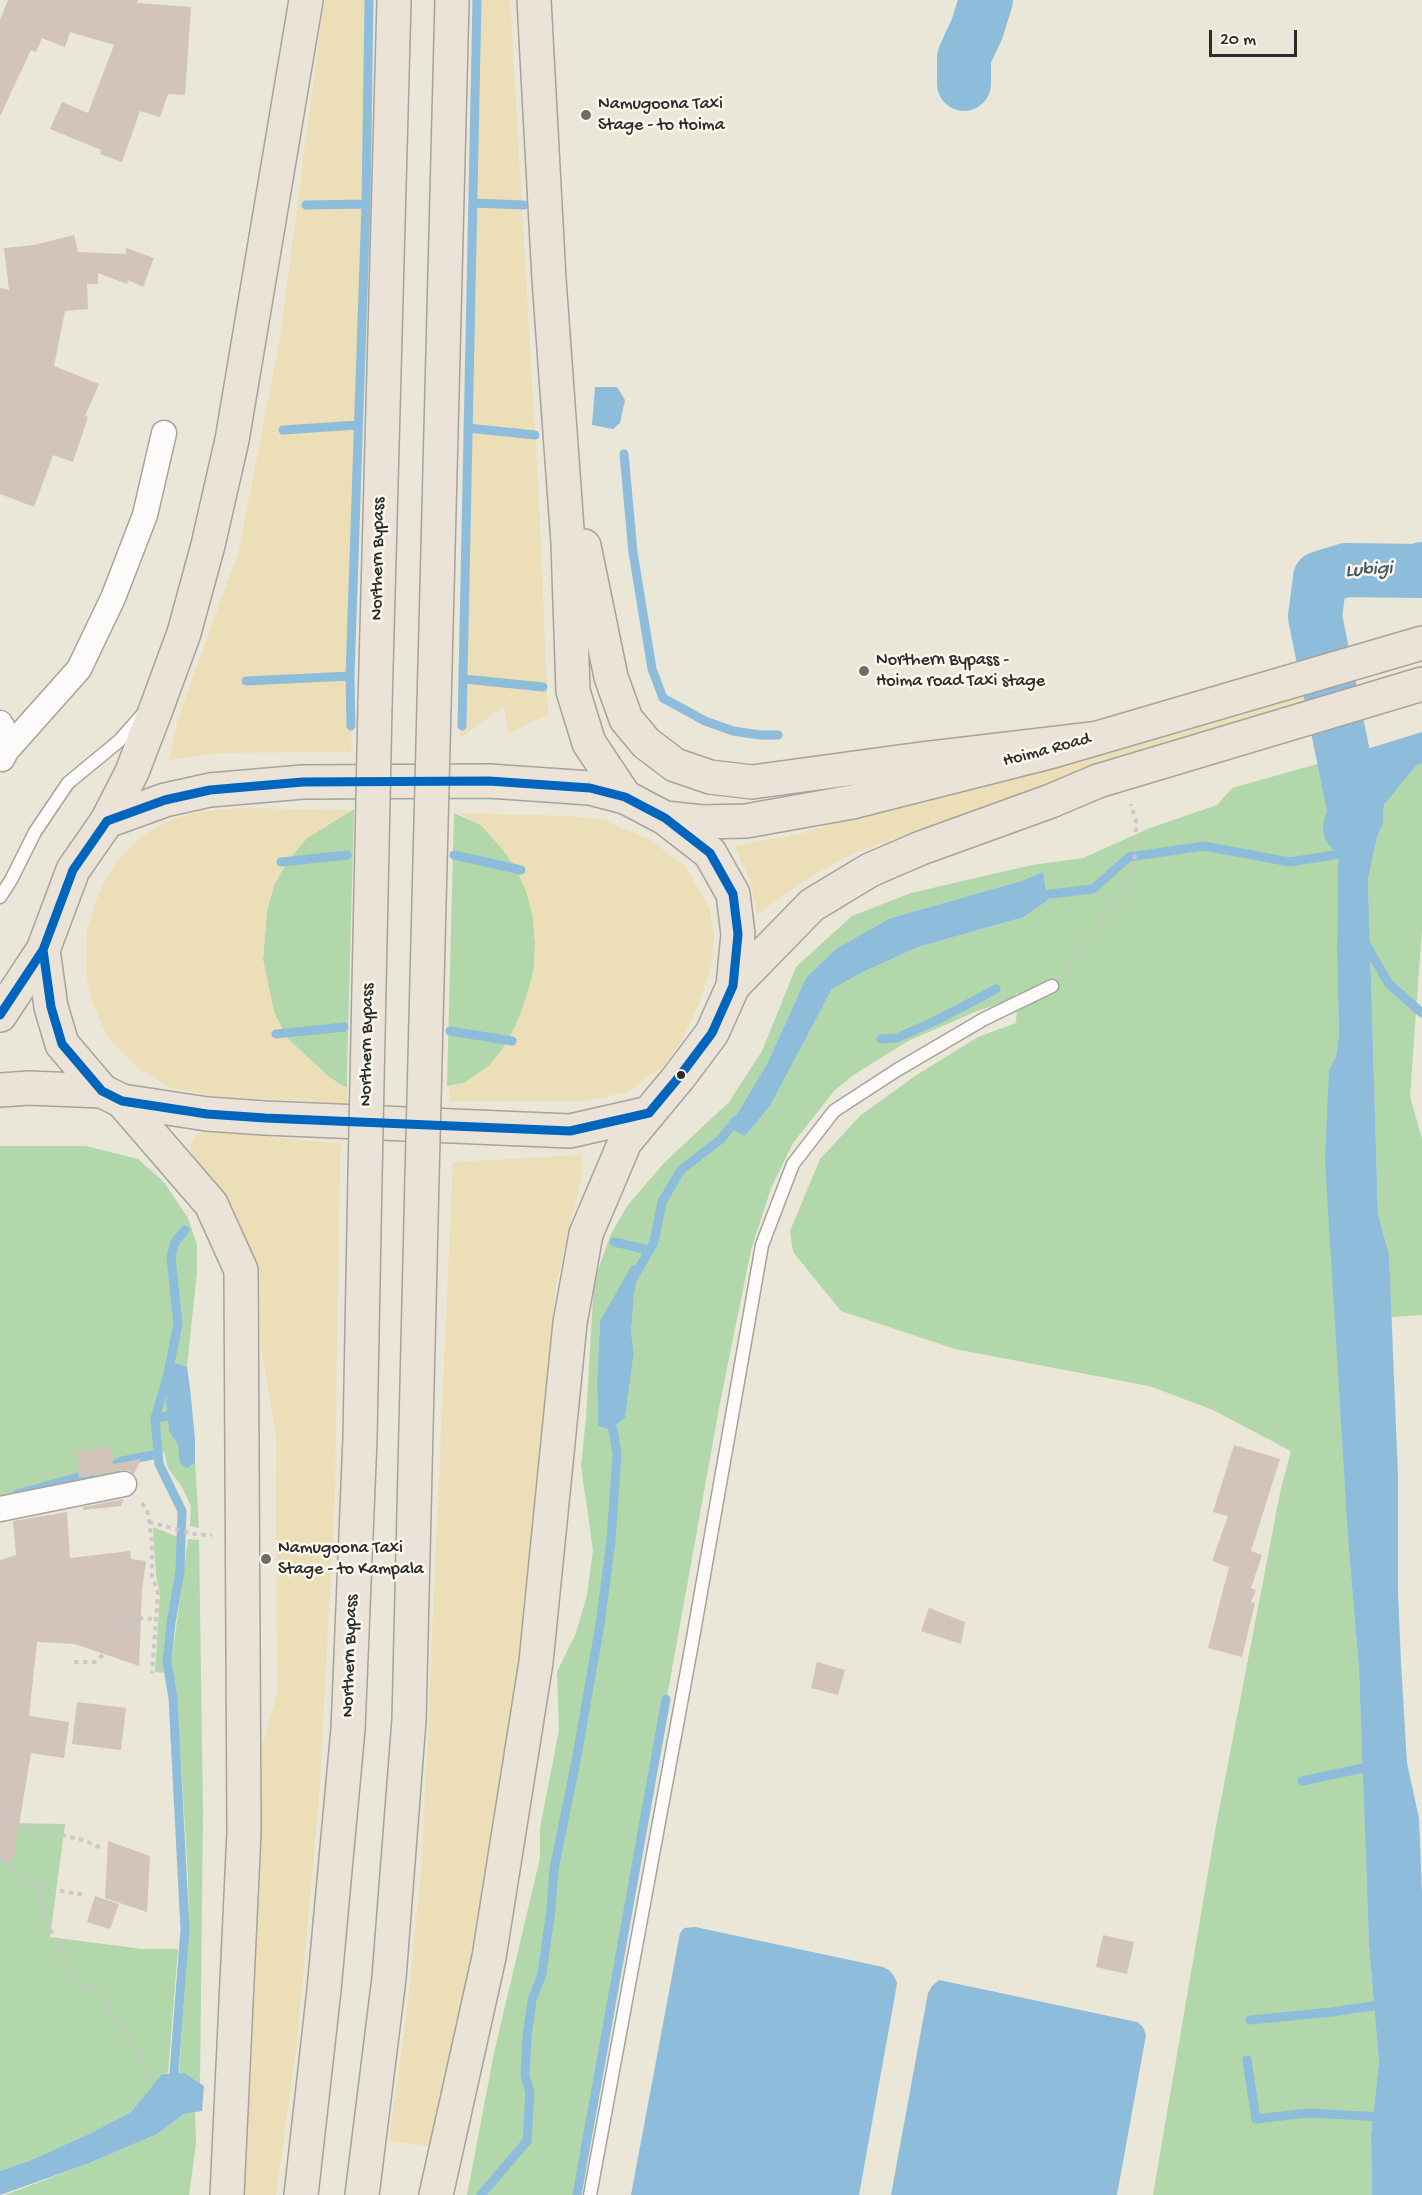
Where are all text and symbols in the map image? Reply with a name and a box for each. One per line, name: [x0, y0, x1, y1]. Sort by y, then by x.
scale bar: [1212, 18, 1300, 56]
text: 20 m: [1220, 30, 1256, 51]
place label: Namugoona Taxi Stage - to Hoima: [598, 94, 725, 136]
marker: Namugoona Taxi Stage - to Hoima: [579, 108, 593, 122]
street label: Northern Bypass: [367, 497, 391, 621]
water label: Lubigi: [1345, 557, 1393, 585]
place label: Northern Bypass - Hoima road Taxi stage: [876, 650, 1045, 692]
marker: Northern Bypass - Hoima road Taxi stage: [857, 664, 871, 678]
street label: Hoima Road: [1001, 729, 1093, 773]
street label: Northern Bypass: [356, 983, 380, 1107]
unlabelled marker: [675, 1069, 687, 1081]
place label: Namugoona Taxi Stage - to Kampala: [278, 1538, 424, 1580]
marker: Namugoona Taxi Stage - to Kampala: [259, 1552, 273, 1566]
street label: Northern Bypass: [338, 1594, 364, 1718]

